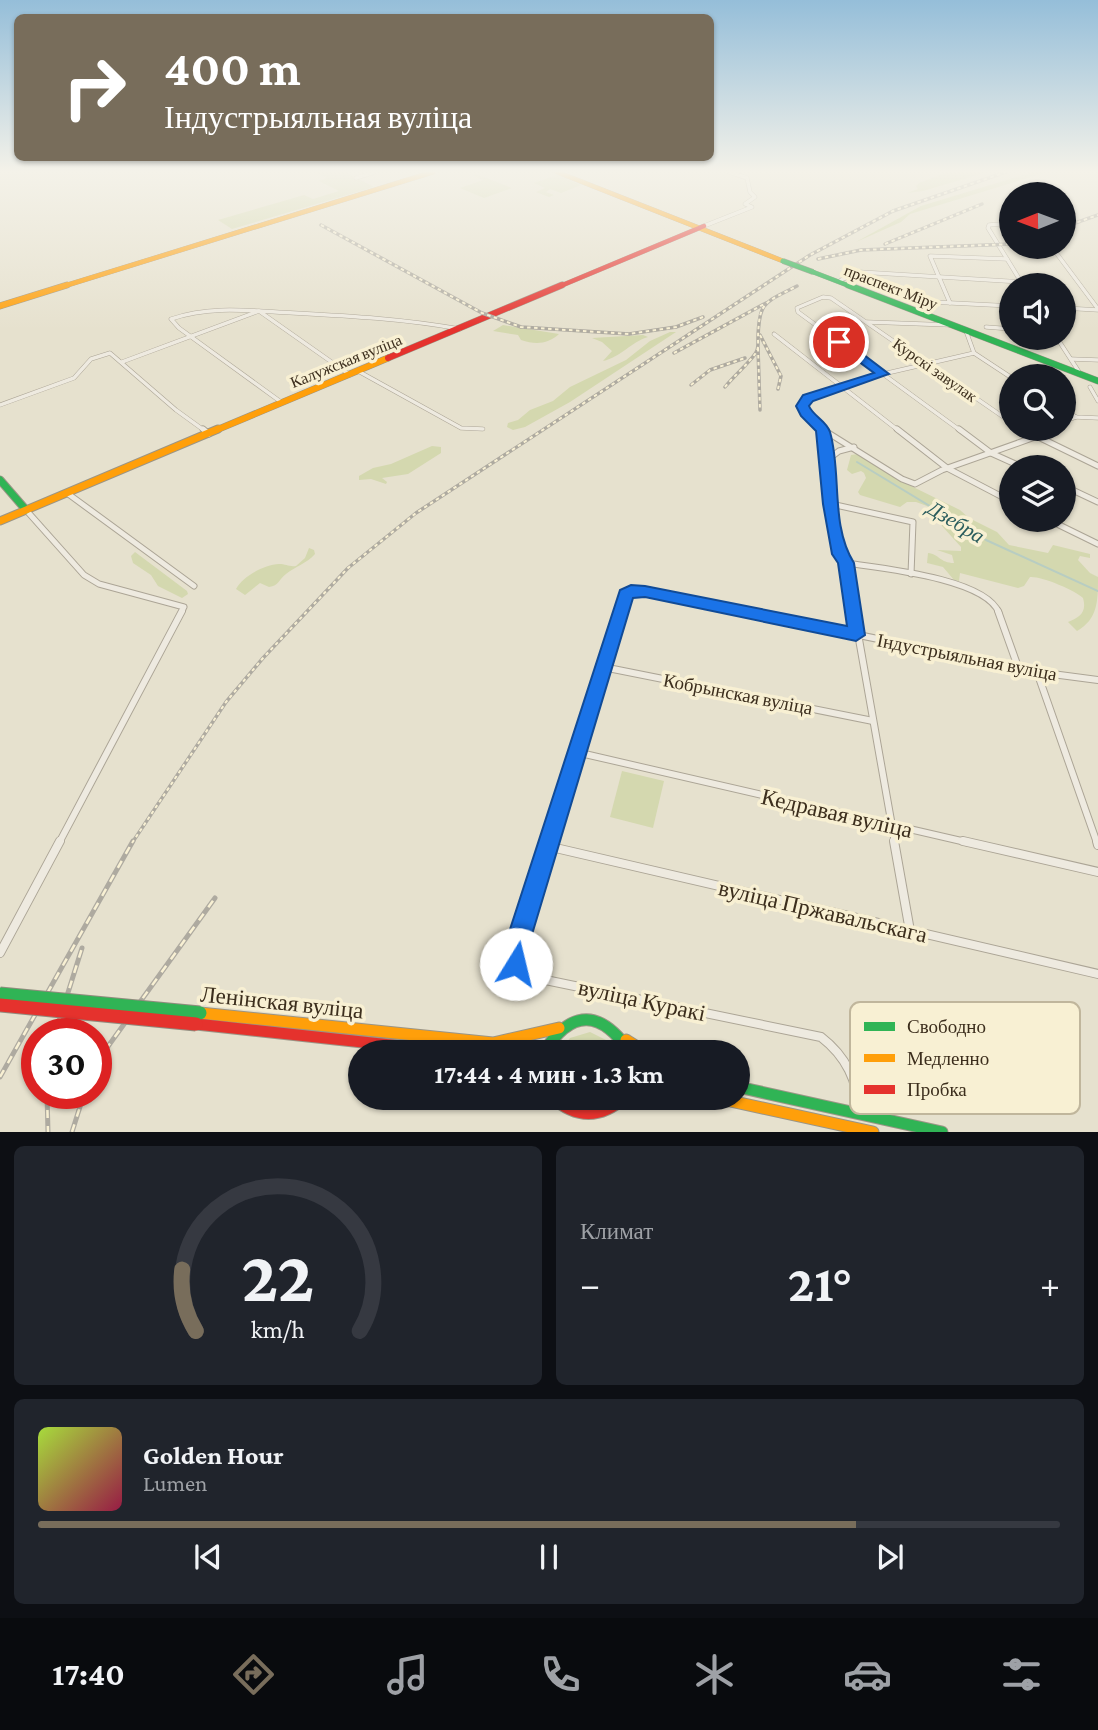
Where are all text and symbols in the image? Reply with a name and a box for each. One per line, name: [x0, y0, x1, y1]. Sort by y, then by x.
text: 400 m: [164, 41, 301, 96]
icon: right: [49, 42, 140, 133]
text: Індустрыяльная вуліца: [164, 99, 472, 135]
north arrow: [999, 182, 1076, 259]
map controls: [999, 182, 1076, 532]
street label: праспект Міру: [842, 261, 940, 314]
button: sound: [999, 273, 1076, 350]
pin: [809, 312, 869, 372]
icon: arrive: [820, 323, 858, 361]
street label: Калужская вуліца: [288, 331, 405, 392]
street label: Курскі завулак: [889, 335, 980, 406]
button: search: [999, 364, 1076, 441]
button: layers: [999, 455, 1076, 532]
water label: Дзебра: [921, 495, 989, 548]
street label: Індустрыяльная вуліца: [875, 629, 1059, 685]
street label: Кобрынская вуліца: [661, 669, 815, 719]
street label: Кедравая вуліца: [759, 783, 915, 843]
street label: вуліца Пржавальскага: [716, 874, 930, 948]
position arrow: [479, 927, 553, 1001]
street label: вуліца Куракі: [576, 974, 708, 1026]
street label: Ленінская вуліца: [199, 981, 365, 1023]
legend: [850, 1002, 1080, 1114]
text: Свободно: [907, 1016, 986, 1037]
speed limit sign: 30: [21, 1018, 112, 1109]
text: Медленно: [907, 1048, 989, 1069]
text: 17:44 · 4 мин · 1.3 km: [434, 1060, 664, 1089]
text: Пробка: [907, 1079, 967, 1100]
text: Климат: [580, 1218, 653, 1244]
text: 22: [241, 1237, 315, 1318]
text: 21°: [788, 1254, 852, 1312]
text: −: [580, 1263, 600, 1305]
text: +: [1040, 1263, 1060, 1305]
text: km/h: [251, 1316, 305, 1343]
text: Golden Hour: [143, 1441, 284, 1470]
text: Lumen: [143, 1470, 207, 1496]
icon: previous: [189, 1538, 227, 1576]
icon: pause: [530, 1538, 568, 1576]
icon: next: [871, 1538, 909, 1576]
icon: directions: [229, 1650, 278, 1699]
icon: music: [383, 1650, 432, 1699]
icon: phone: [536, 1650, 585, 1699]
icon: climate: [690, 1650, 739, 1699]
icon: car: [843, 1650, 892, 1699]
icon: filters: [997, 1650, 1046, 1699]
text: 17:40: [52, 1656, 125, 1692]

